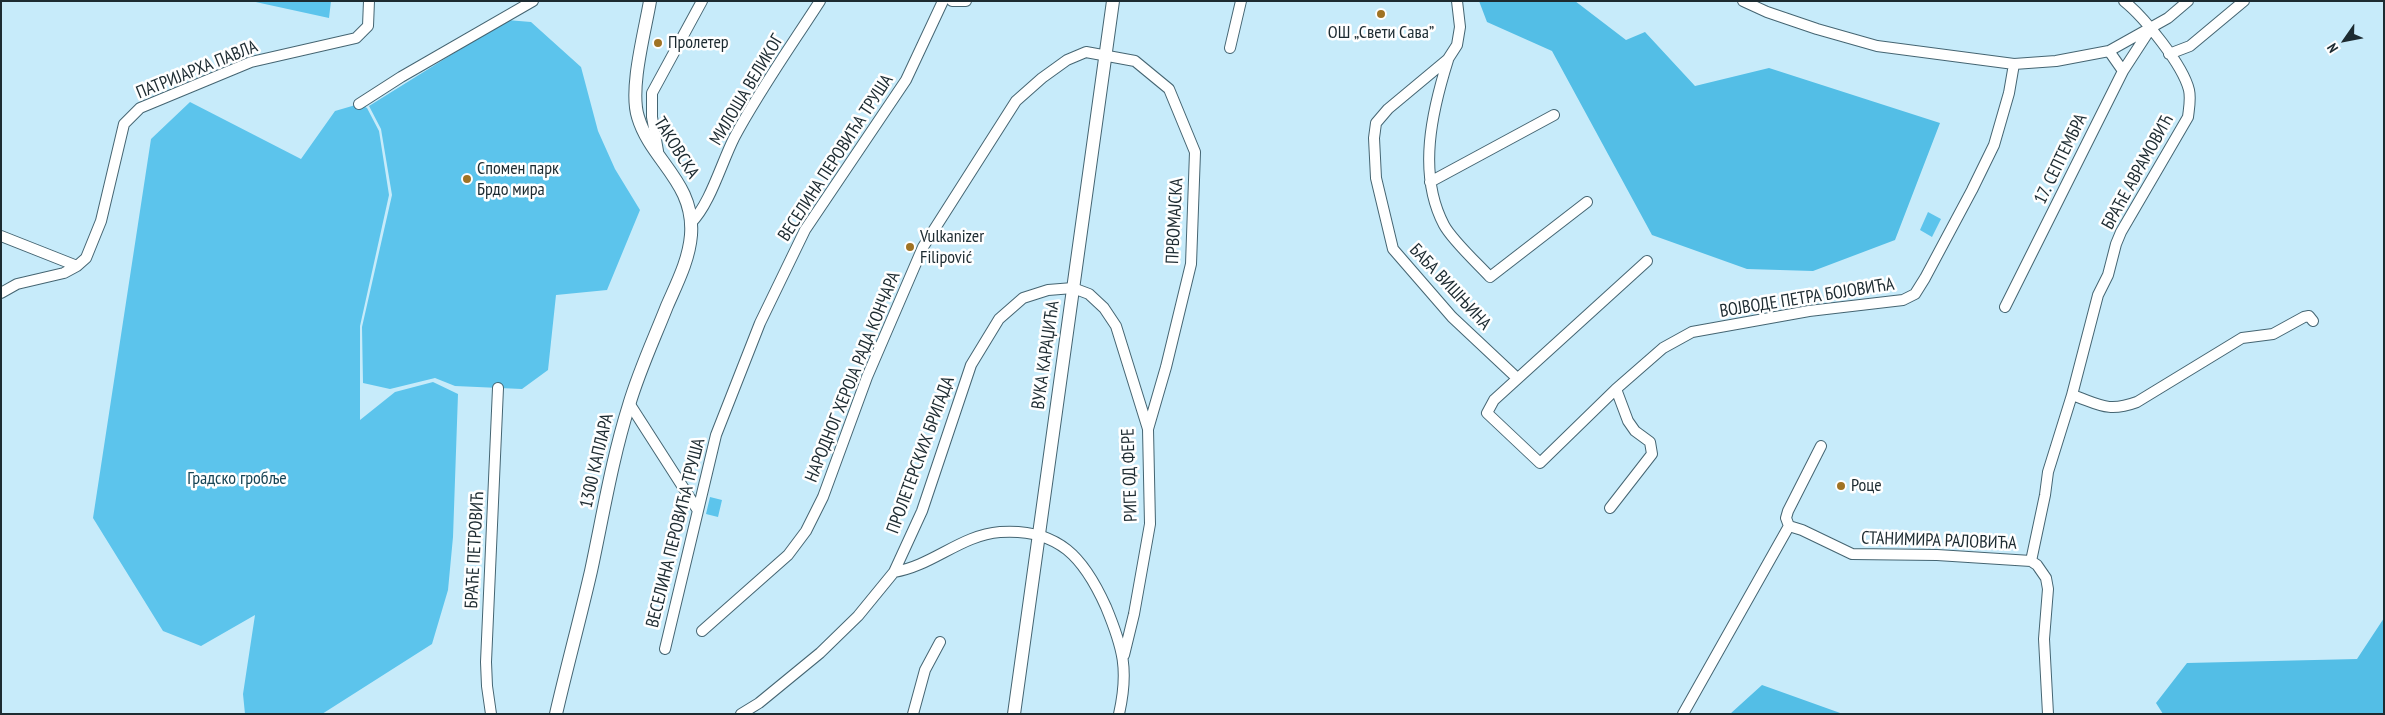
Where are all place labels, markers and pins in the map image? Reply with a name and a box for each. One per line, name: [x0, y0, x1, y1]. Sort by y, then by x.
marker: ОШ „Свети Сава”: [1375, 8, 1387, 20]
place label: ОШ „Свети Сава”: [1328, 22, 1434, 44]
place label: Пролетер: [668, 32, 729, 54]
marker: Пролетер: [652, 37, 664, 49]
place label: Спомен парк Брдо мира: [477, 158, 559, 200]
marker: Спомен парк Брдо мира: [461, 173, 473, 185]
place label: Vulkanizer Filipović: [920, 226, 984, 268]
marker: Vulkanizer Filipović: [904, 241, 916, 253]
place label: Роце: [1851, 475, 1882, 497]
marker: Роце: [1835, 480, 1847, 492]

